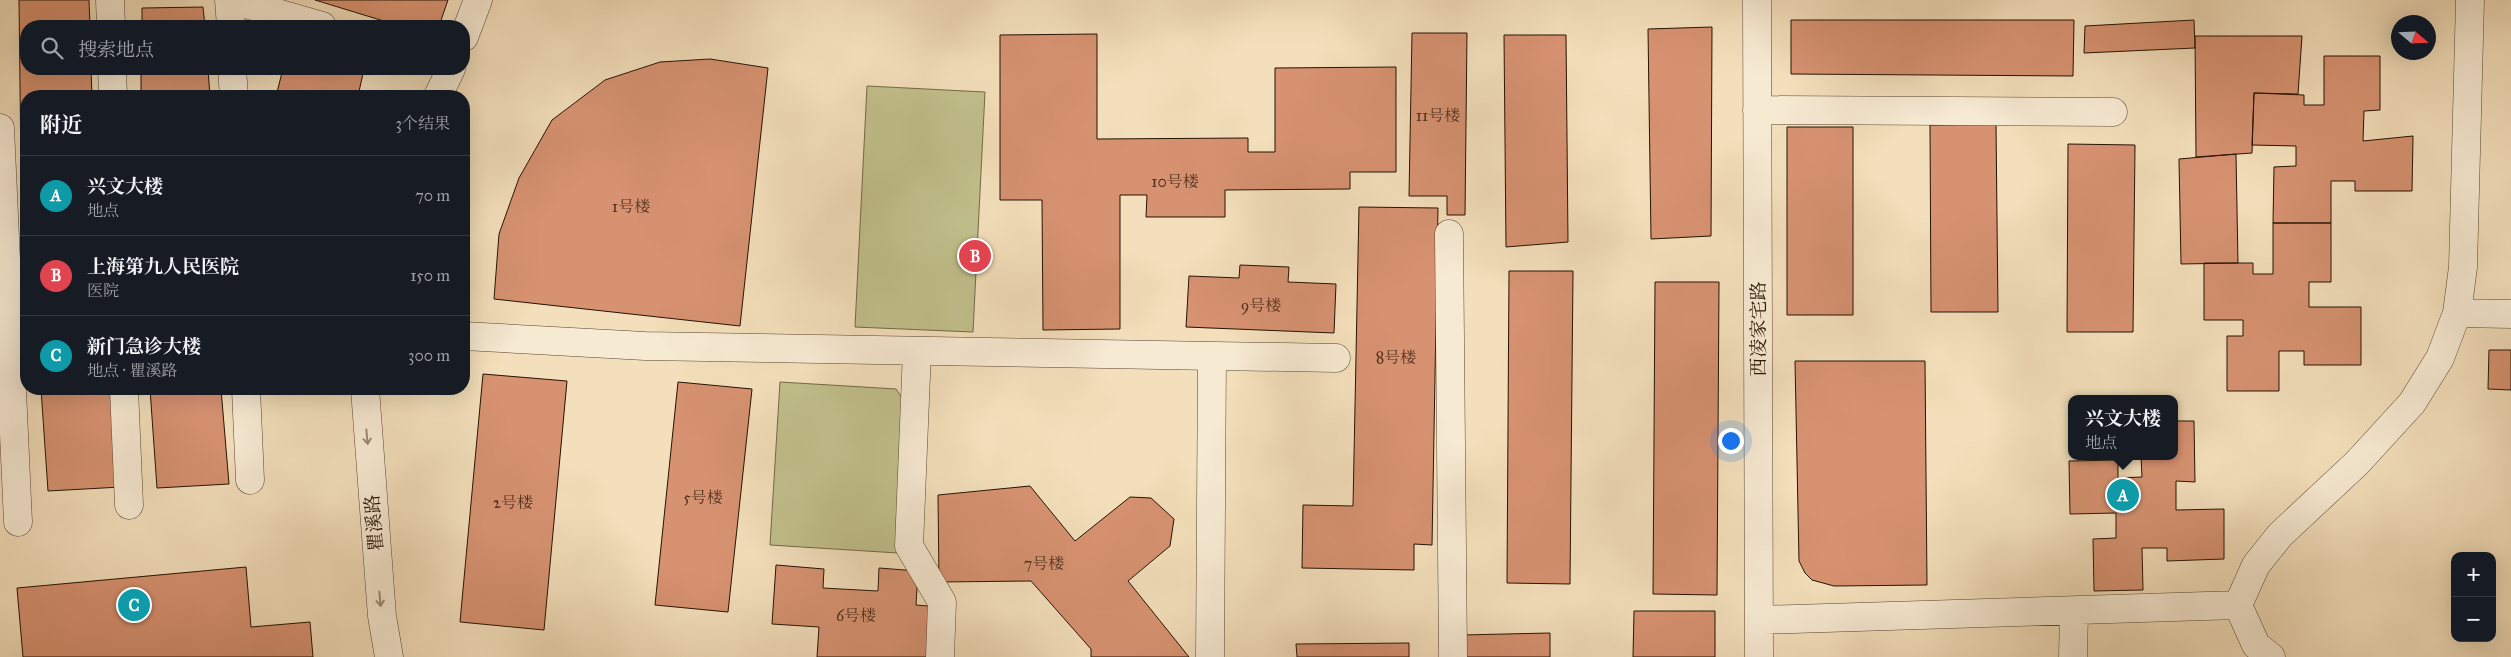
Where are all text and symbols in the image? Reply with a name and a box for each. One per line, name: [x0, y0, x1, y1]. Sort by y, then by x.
north arrow: [2391, 15, 2436, 60]
search box: [20, 20, 470, 75]
icon: search: [38, 34, 66, 62]
text: 搜索地点: [78, 38, 154, 61]
house number: 11号楼: [1416, 106, 1460, 125]
text: 附近: [40, 112, 82, 138]
text: 3个结果: [396, 114, 450, 133]
house number: 10号楼: [1151, 172, 1199, 191]
text: 兴文大楼: [87, 175, 163, 198]
text: A: [51, 186, 61, 205]
text: 70 m: [415, 186, 450, 205]
house number: 1号楼: [612, 197, 650, 216]
text: 地点: [87, 201, 119, 220]
pin: B: [959, 237, 991, 275]
text: 上海第九人民医院: [87, 255, 239, 278]
text: B: [51, 266, 61, 285]
text: 150 m: [410, 266, 450, 285]
text: 医院: [87, 281, 119, 300]
street label: 西凌家宅路: [1747, 281, 1770, 377]
house number: 9号楼: [1241, 296, 1281, 315]
text: 新门急诊大楼: [87, 335, 201, 358]
text: C: [51, 346, 61, 365]
text: 300 m: [408, 346, 450, 365]
house number: 8号楼: [1376, 348, 1416, 367]
text: 地点 · 瞿溪路: [87, 361, 177, 380]
popup: [2068, 395, 2178, 460]
text: 兴文大楼: [2085, 407, 2161, 430]
your location: [1718, 428, 1744, 454]
one-way arrow: [363, 429, 372, 445]
text: 地点: [2085, 433, 2117, 452]
pin: A: [2107, 476, 2139, 514]
house number: 5号楼: [683, 488, 723, 507]
house number: 2号楼: [493, 493, 533, 512]
street label: 瞿溪路: [360, 494, 388, 552]
map controls: [2451, 552, 2496, 642]
button: +: [2451, 552, 2496, 597]
house number: 7号楼: [1024, 554, 1064, 573]
pin: C: [118, 586, 150, 624]
one-way arrow: [376, 591, 385, 607]
button: −: [2451, 597, 2496, 642]
house number: 6号楼: [836, 606, 876, 625]

